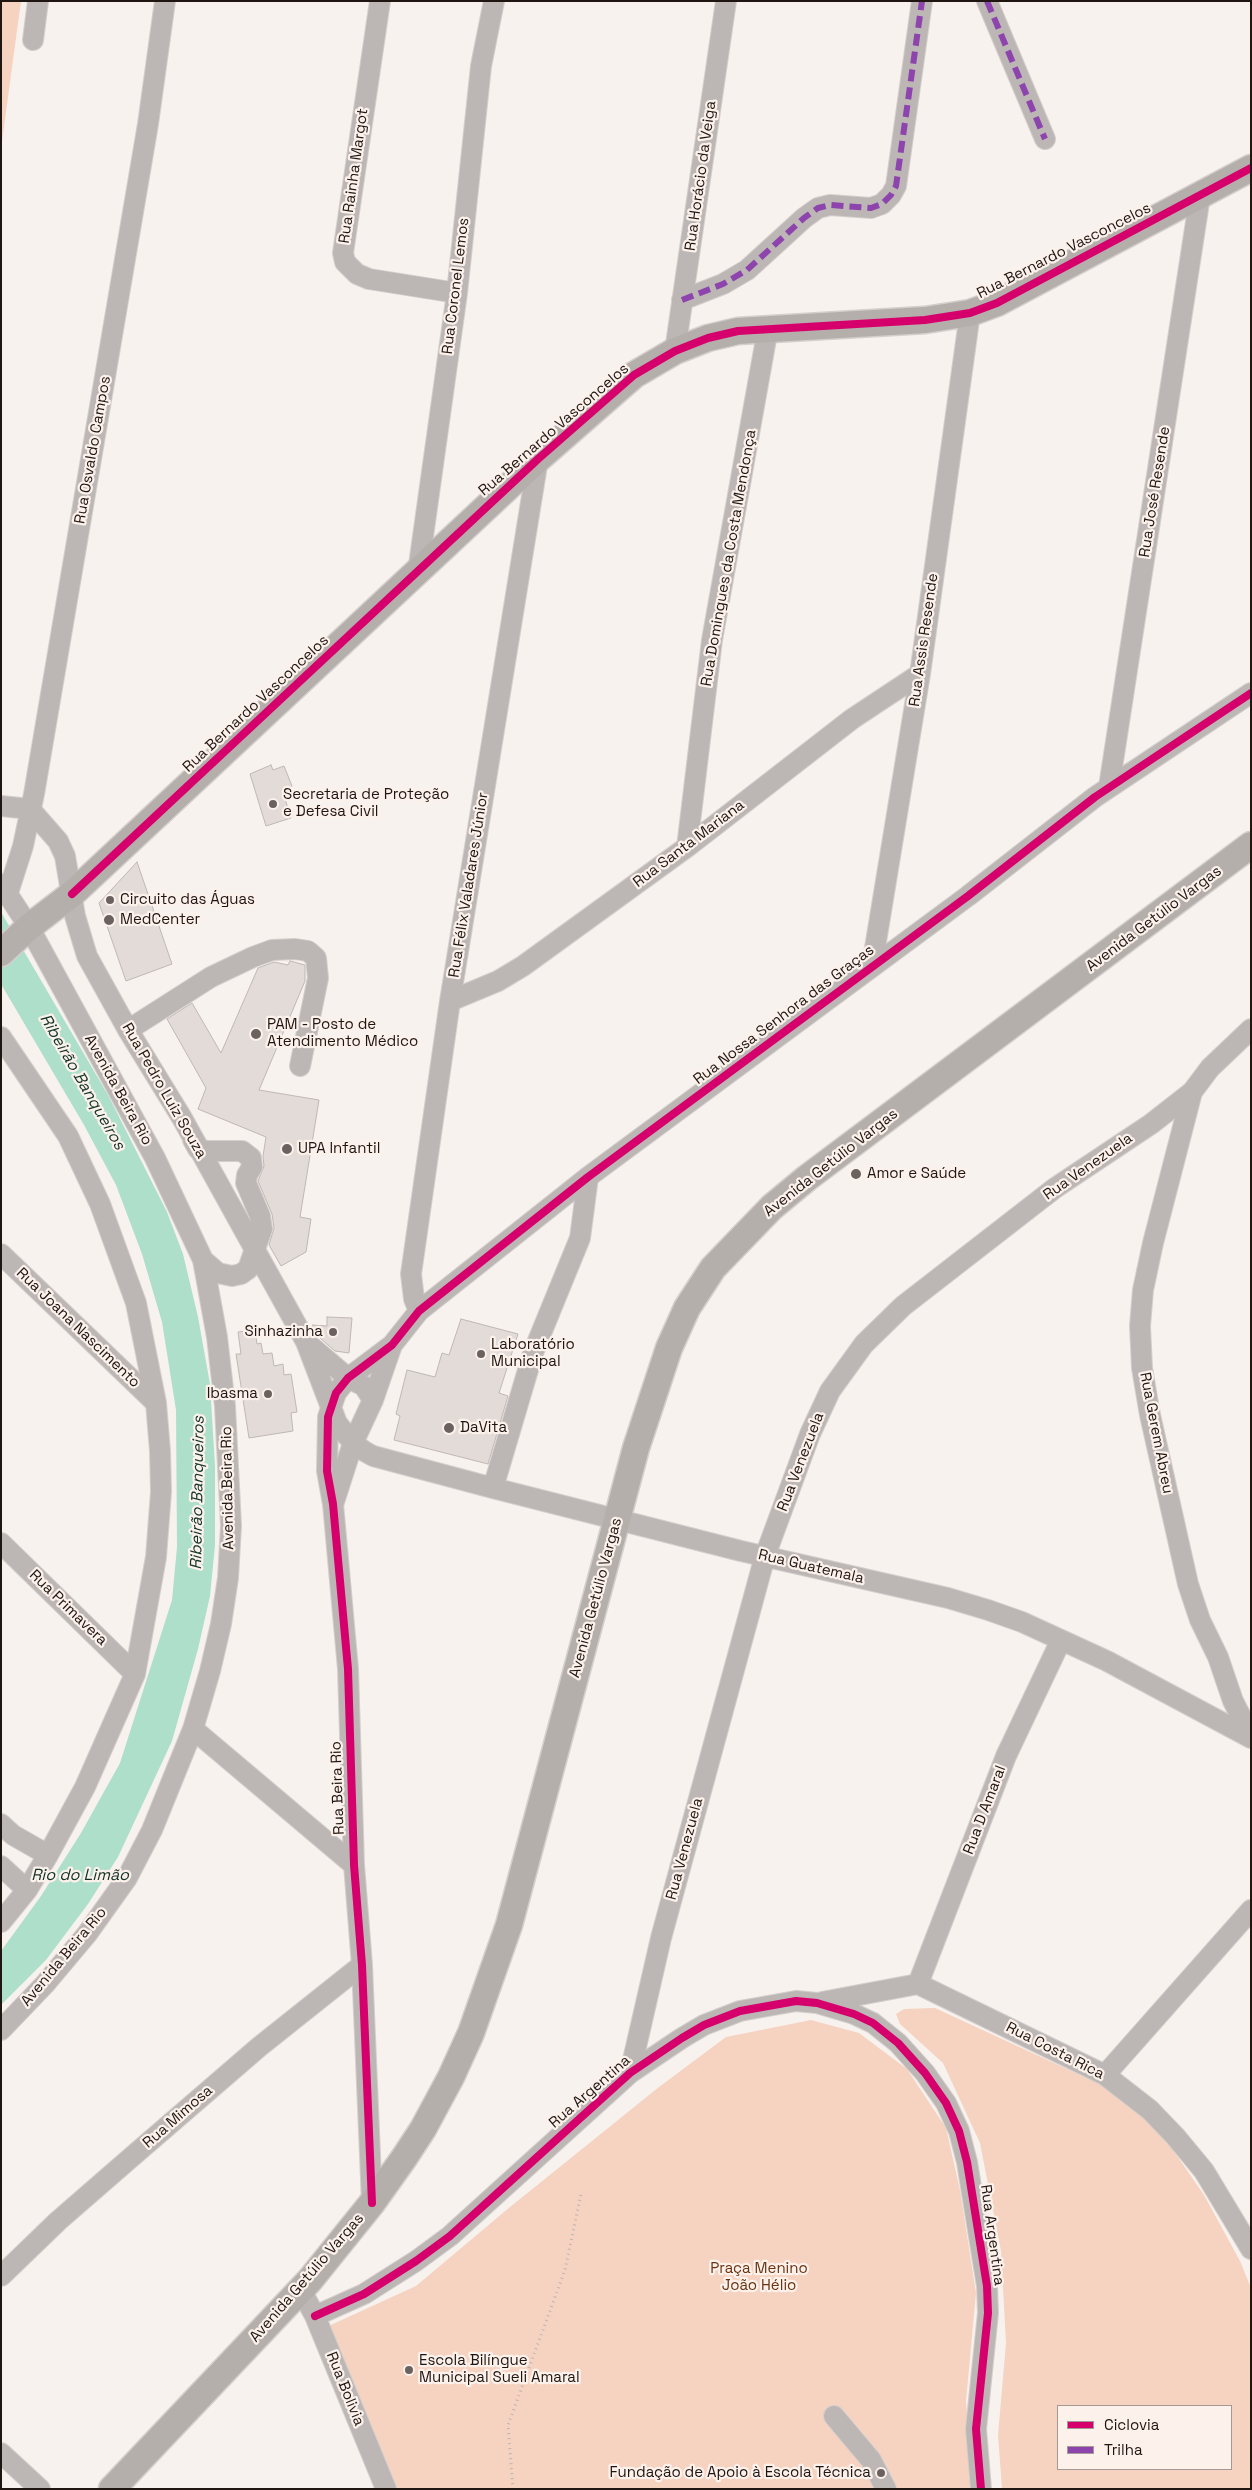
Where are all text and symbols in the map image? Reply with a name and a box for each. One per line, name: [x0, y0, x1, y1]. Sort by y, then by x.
street label: Rua Horácio da Veiga: [682, 100, 720, 252]
street label: Rua Rainha Margot: [336, 107, 372, 245]
street label: Rua Bernardo Vasconcelos: [974, 199, 1154, 303]
street label: Rua Coronel Lemos: [439, 217, 473, 355]
street label: Rua Bernardo Vasconcelos: [475, 360, 633, 500]
street label: Rua Osvaldo Campos: [71, 375, 115, 525]
street label: Rua José Resende: [1136, 425, 1174, 559]
street label: Rua Domingues da Costa Mendonça: [698, 428, 760, 688]
street label: Rua Assis Resende: [906, 572, 942, 708]
street label: Rua Bernardo Vasconcelos: [179, 632, 333, 776]
place label: Secretaria de Proteção e Defesa Civil: [283, 786, 449, 821]
street label: Rua Félix Valadares Júnior: [445, 791, 493, 979]
street label: Rua Santa Mariana: [630, 796, 748, 892]
marker: Secretaria de Proteção e Defesa Civil: [267, 798, 279, 810]
street label: Avenida Getúlio Vargas: [1083, 862, 1225, 976]
place label: Circuito das Águas: [120, 891, 255, 909]
marker: Circuito das Águas: [104, 894, 116, 906]
place label: MedCenter: [120, 911, 200, 929]
marker: MedCenter: [102, 913, 116, 927]
street label: Rua Nossa Senhora das Graças: [690, 941, 878, 1089]
water label: Ribeirão Banqueiros: [35, 1011, 129, 1153]
place label: PAM - Posto de Atendimento Médico: [267, 1016, 418, 1051]
street label: Rua Pedro Luiz Souza: [118, 1020, 210, 1162]
marker: PAM - Posto de Atendimento Médico: [249, 1027, 263, 1041]
street label: Avenida Beira Rio: [80, 1032, 156, 1148]
street label: Avenida Getúlio Vargas: [761, 1105, 901, 1221]
street label: Rua Venezuela: [1040, 1130, 1136, 1204]
place label: UPA Infantil: [298, 1140, 380, 1158]
marker: UPA Infantil: [280, 1142, 294, 1156]
place label: Amor e Saúde: [867, 1165, 966, 1183]
marker: Amor e Saúde: [849, 1167, 863, 1181]
street label: Rua Joana Nascimento: [12, 1264, 144, 1392]
place label: Sinhazinha: [245, 1323, 323, 1341]
marker: Sinhazinha: [327, 1326, 339, 1338]
place label: Laboratório Municipal: [491, 1336, 575, 1371]
marker: Laboratório Municipal: [475, 1348, 487, 1360]
street label: Rua Gerem Abreu: [1135, 1371, 1177, 1495]
place label: Ibasma: [207, 1385, 258, 1403]
marker: Ibasma: [262, 1388, 274, 1400]
street label: Rua Venezuela: [774, 1410, 828, 1514]
water label: Ribeirão Banqueiros: [187, 1416, 209, 1570]
place label: DaVita: [460, 1419, 507, 1437]
marker: DaVita: [442, 1421, 456, 1435]
street label: Avenida Beira Rio: [218, 1426, 238, 1550]
street label: Avenida Getúlio Vargas: [566, 1516, 626, 1680]
street label: Rua Guatemala: [757, 1546, 865, 1588]
street label: Rua Primavera: [25, 1566, 111, 1650]
street label: Rua Beira Rio: [327, 1741, 349, 1835]
street label: Rua D Amaral: [960, 1763, 1010, 1857]
street label: Rua Venezuela: [663, 1796, 707, 1902]
water label: Rio do Limão: [31, 1866, 129, 1886]
street label: Avenida Beira Rio: [17, 1904, 111, 2010]
street label: Rua Costa Rica: [1003, 2019, 1107, 2083]
street label: Rua Argentina: [546, 2052, 634, 2132]
street label: Rua Mimosa: [139, 2082, 217, 2152]
street label: Rua Argentina: [976, 2183, 1008, 2287]
street label: Avenida Getúlio Vargas: [246, 2210, 368, 2346]
park label: Praça Menino João Hélio: [710, 2260, 808, 2295]
street label: Rua Bolivia: [322, 2349, 368, 2429]
place label: Escola Bilíngue Municipal Sueli Amaral: [419, 2352, 580, 2387]
marker: Escola Bilíngue Municipal Sueli Amaral: [403, 2364, 415, 2376]
legend: [1057, 2405, 1232, 2470]
text: Ciclovia: [1104, 2415, 1159, 2434]
text: Trilha: [1104, 2440, 1143, 2459]
place label: Fundação de Apoio à Escola Técnica: [609, 2464, 871, 2482]
marker: Fundação de Apoio à Escola Técnica: [875, 2467, 887, 2479]

